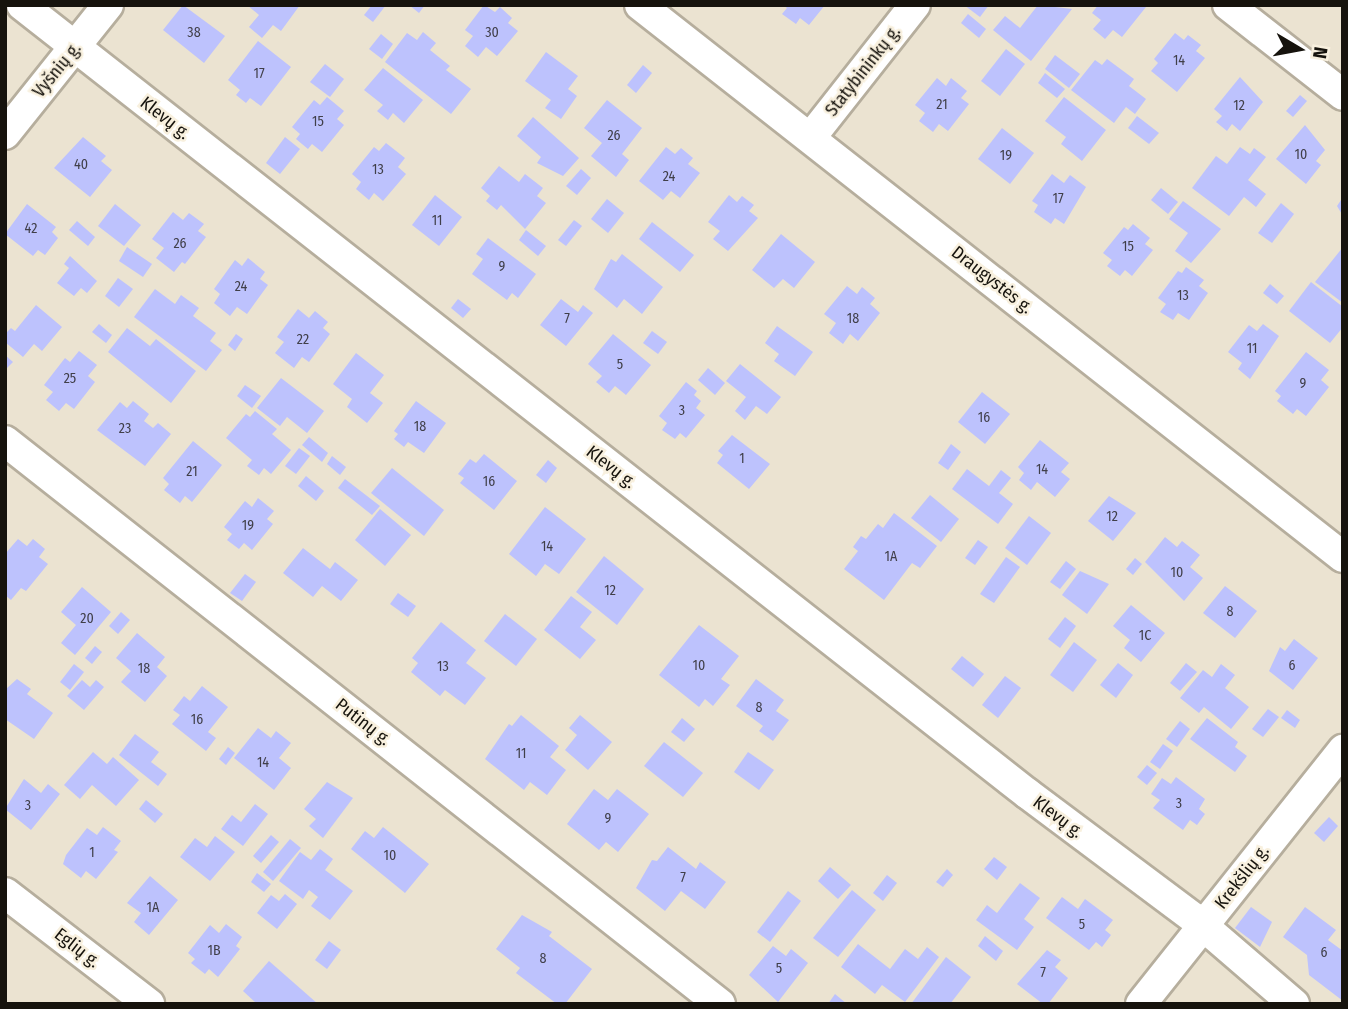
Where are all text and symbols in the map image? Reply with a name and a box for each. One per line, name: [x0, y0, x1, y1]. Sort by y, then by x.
north arrow: [1264, 14, 1334, 84]
street label: Statybininkų g.: [821, 21, 905, 121]
house number: 38: [187, 25, 201, 41]
house number: 30: [485, 25, 499, 41]
street label: Vyšnių g.: [28, 38, 86, 102]
text: N: [1308, 45, 1332, 60]
house number: 14: [1173, 53, 1185, 69]
house number: 17: [253, 66, 265, 82]
street label: Klevų g.: [136, 92, 194, 144]
house number: 21: [936, 97, 948, 113]
house number: 12: [1233, 98, 1245, 114]
house number: 15: [312, 114, 324, 130]
house number: 26: [607, 128, 621, 144]
house number: 10: [1295, 147, 1307, 163]
house number: 19: [1000, 148, 1012, 164]
house number: 40: [74, 157, 88, 173]
house number: 13: [372, 162, 384, 178]
house number: 24: [663, 169, 675, 185]
house number: 17: [1052, 191, 1064, 207]
house number: 11: [432, 213, 442, 229]
house number: 42: [25, 221, 37, 237]
house number: 26: [173, 236, 187, 252]
house number: 15: [1122, 239, 1134, 255]
street label: Draugystės g.: [947, 242, 1037, 318]
house number: 9: [499, 259, 505, 275]
house number: 24: [235, 279, 247, 295]
house number: 13: [1177, 288, 1189, 304]
house number: 7: [564, 311, 570, 327]
house number: 18: [847, 311, 859, 327]
house number: 22: [297, 332, 309, 348]
house number: 11: [1247, 341, 1257, 357]
house number: 5: [617, 357, 623, 373]
house number: 25: [64, 371, 76, 387]
house number: 9: [1300, 376, 1306, 392]
house number: 3: [679, 403, 685, 419]
house number: 16: [978, 410, 990, 426]
house number: 18: [414, 419, 426, 435]
house number: 23: [119, 421, 131, 437]
street label: Klevų g.: [582, 441, 640, 493]
house number: 1: [739, 451, 745, 467]
house number: 14: [1036, 462, 1048, 478]
house number: 21: [186, 464, 198, 480]
house number: 16: [483, 474, 495, 490]
house number: 12: [1106, 509, 1118, 525]
house number: 19: [242, 518, 254, 534]
house number: 14: [541, 539, 553, 555]
house number: 1A: [885, 549, 897, 565]
house number: 10: [1171, 565, 1183, 581]
house number: 12: [604, 583, 616, 599]
house number: 8: [1227, 604, 1233, 620]
house number: 20: [80, 611, 94, 627]
house number: 1C: [1139, 628, 1151, 644]
house number: 10: [693, 658, 705, 674]
house number: 6: [1289, 658, 1295, 674]
house number: 13: [437, 659, 449, 675]
house number: 18: [138, 661, 150, 677]
street label: Putinų g.: [331, 694, 395, 750]
house number: 8: [756, 700, 762, 716]
house number: 16: [191, 712, 203, 728]
house number: 11: [516, 746, 526, 762]
house number: 14: [257, 755, 269, 771]
street label: Klevų g.: [1029, 791, 1087, 843]
house number: 3: [1176, 796, 1182, 812]
house number: 3: [25, 798, 31, 814]
house number: 9: [605, 811, 611, 827]
street label: Krekšlių g.: [1210, 841, 1274, 913]
house number: 1: [89, 845, 95, 861]
house number: 10: [384, 848, 396, 864]
house number: 7: [680, 870, 686, 886]
house number: 1A: [147, 900, 159, 916]
house number: 5: [1079, 917, 1085, 933]
street label: Eglių g.: [50, 924, 104, 972]
house number: 1B: [207, 943, 221, 959]
house number: 6: [1321, 945, 1327, 961]
house number: 8: [540, 951, 546, 967]
house number: 5: [776, 961, 782, 977]
house number: 7: [1040, 965, 1046, 981]

